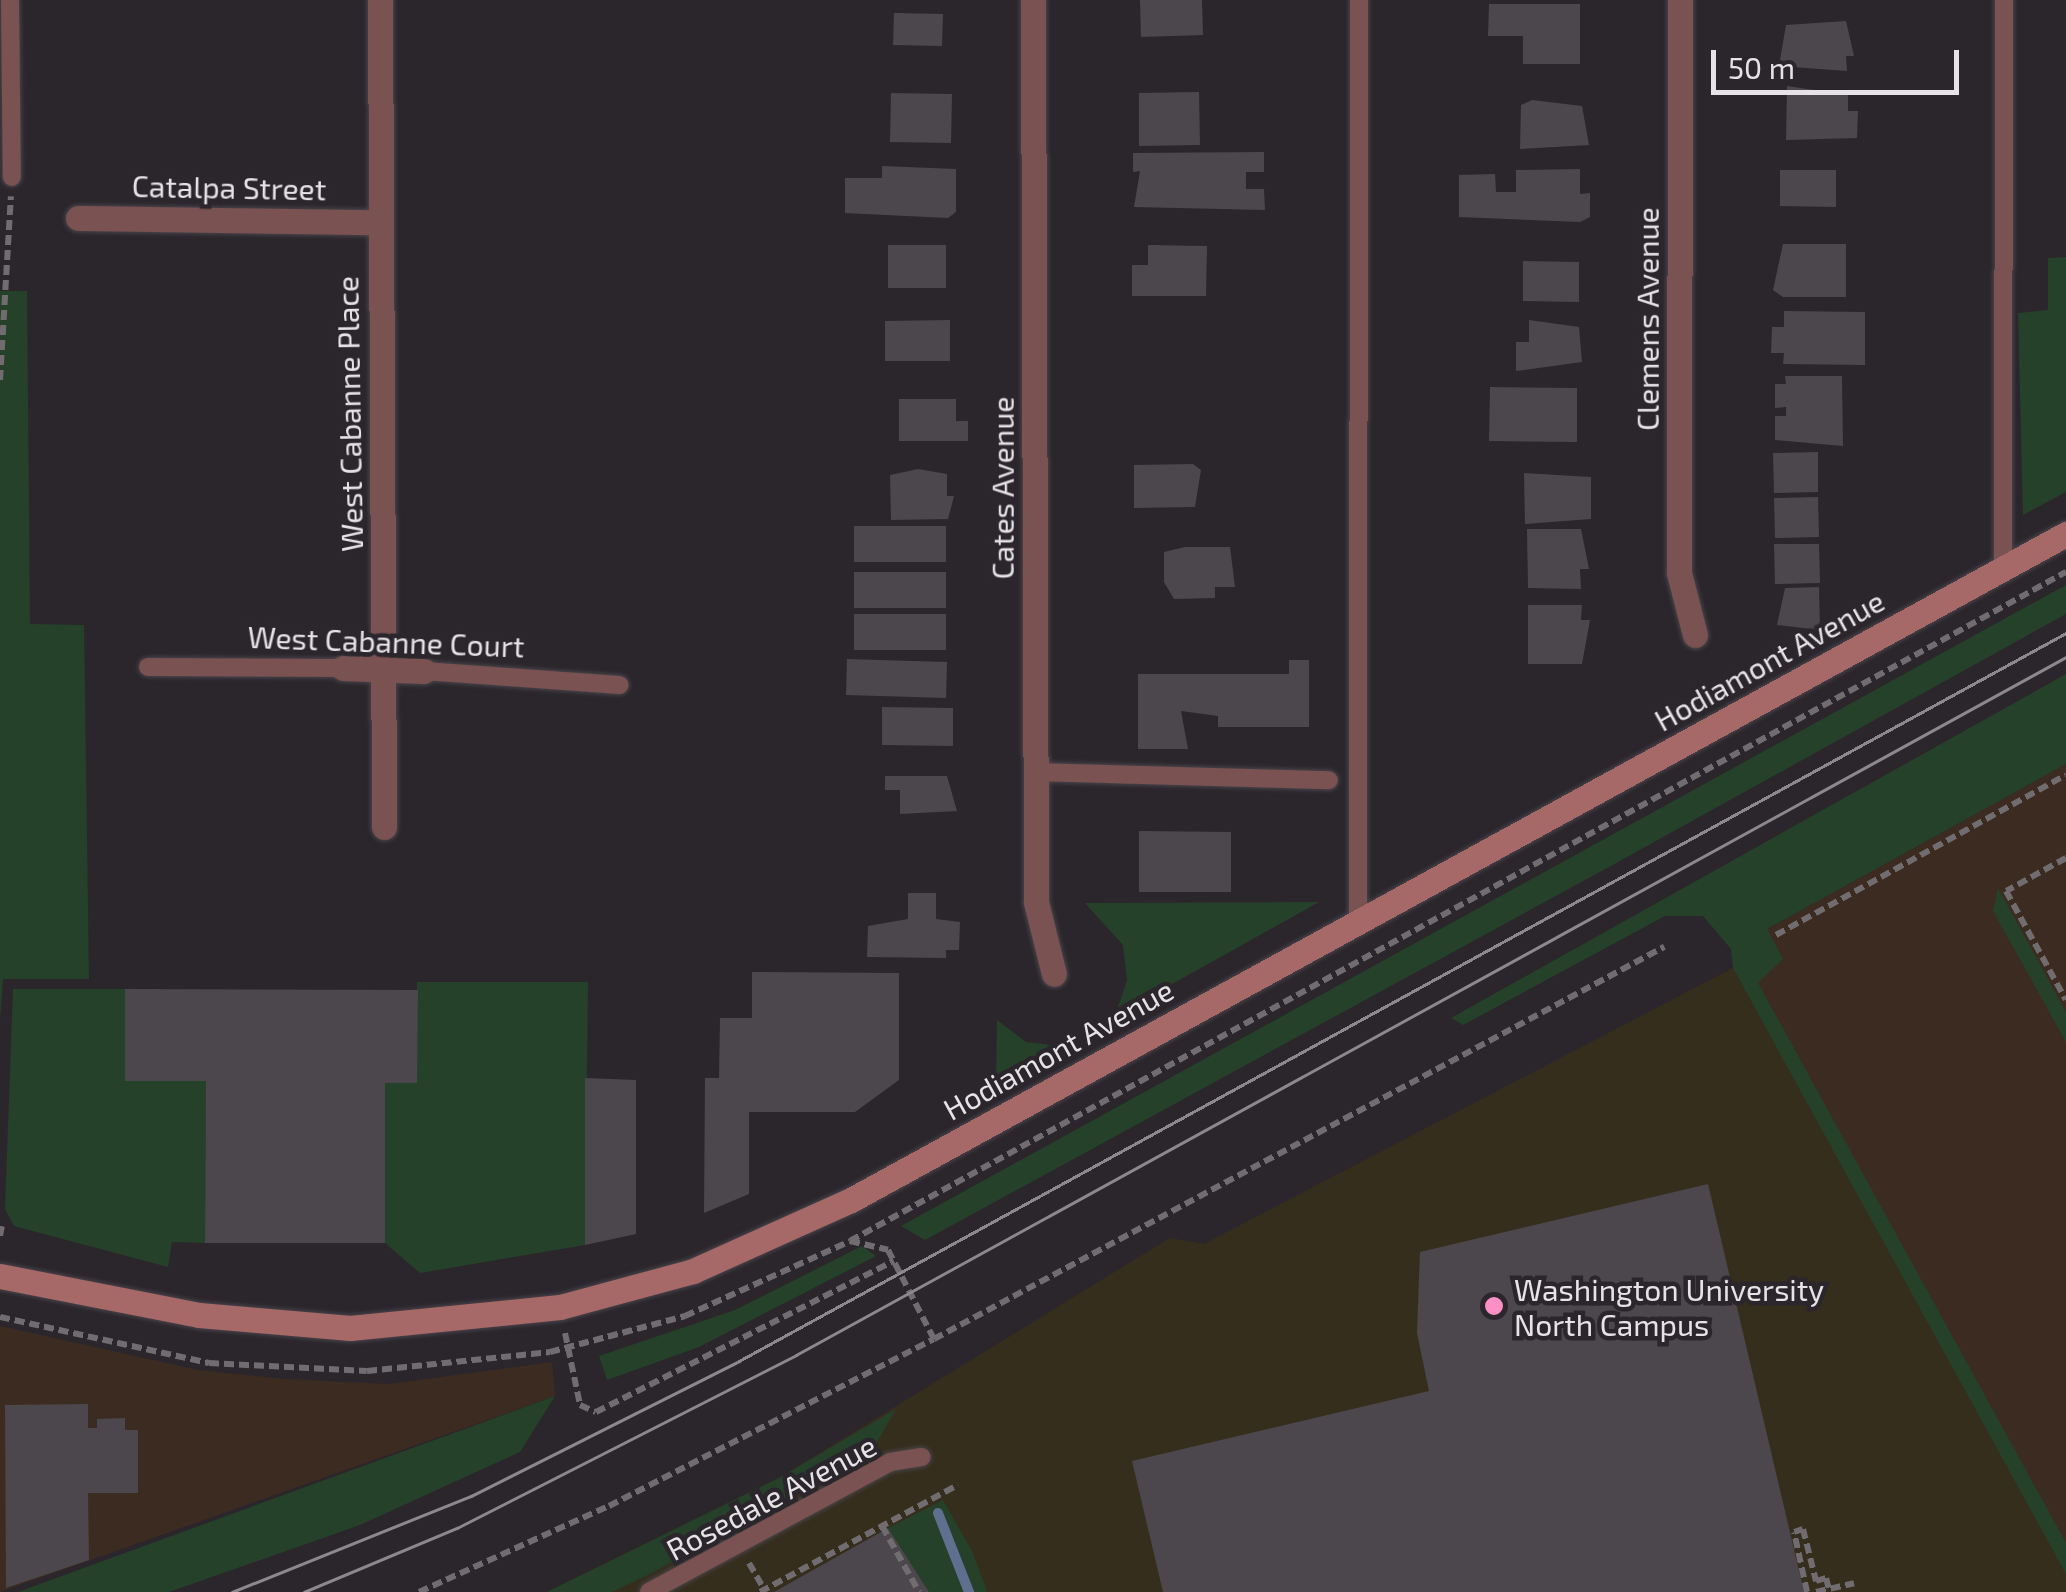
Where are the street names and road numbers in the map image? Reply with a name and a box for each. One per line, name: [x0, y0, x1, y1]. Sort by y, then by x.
street label: Catalpa Street: [132, 167, 326, 207]
street label: Clemens Avenue: [1629, 207, 1665, 431]
street label: West Cabanne Place: [329, 276, 369, 552]
street label: Cates Avenue: [984, 396, 1020, 580]
street label: Hodiamont Avenue: [1648, 582, 1890, 738]
street label: West Cabanne Court: [247, 618, 525, 664]
street label: Hodiamont Avenue: [937, 971, 1179, 1127]
street label: Rosedale Avenue: [660, 1426, 882, 1568]

